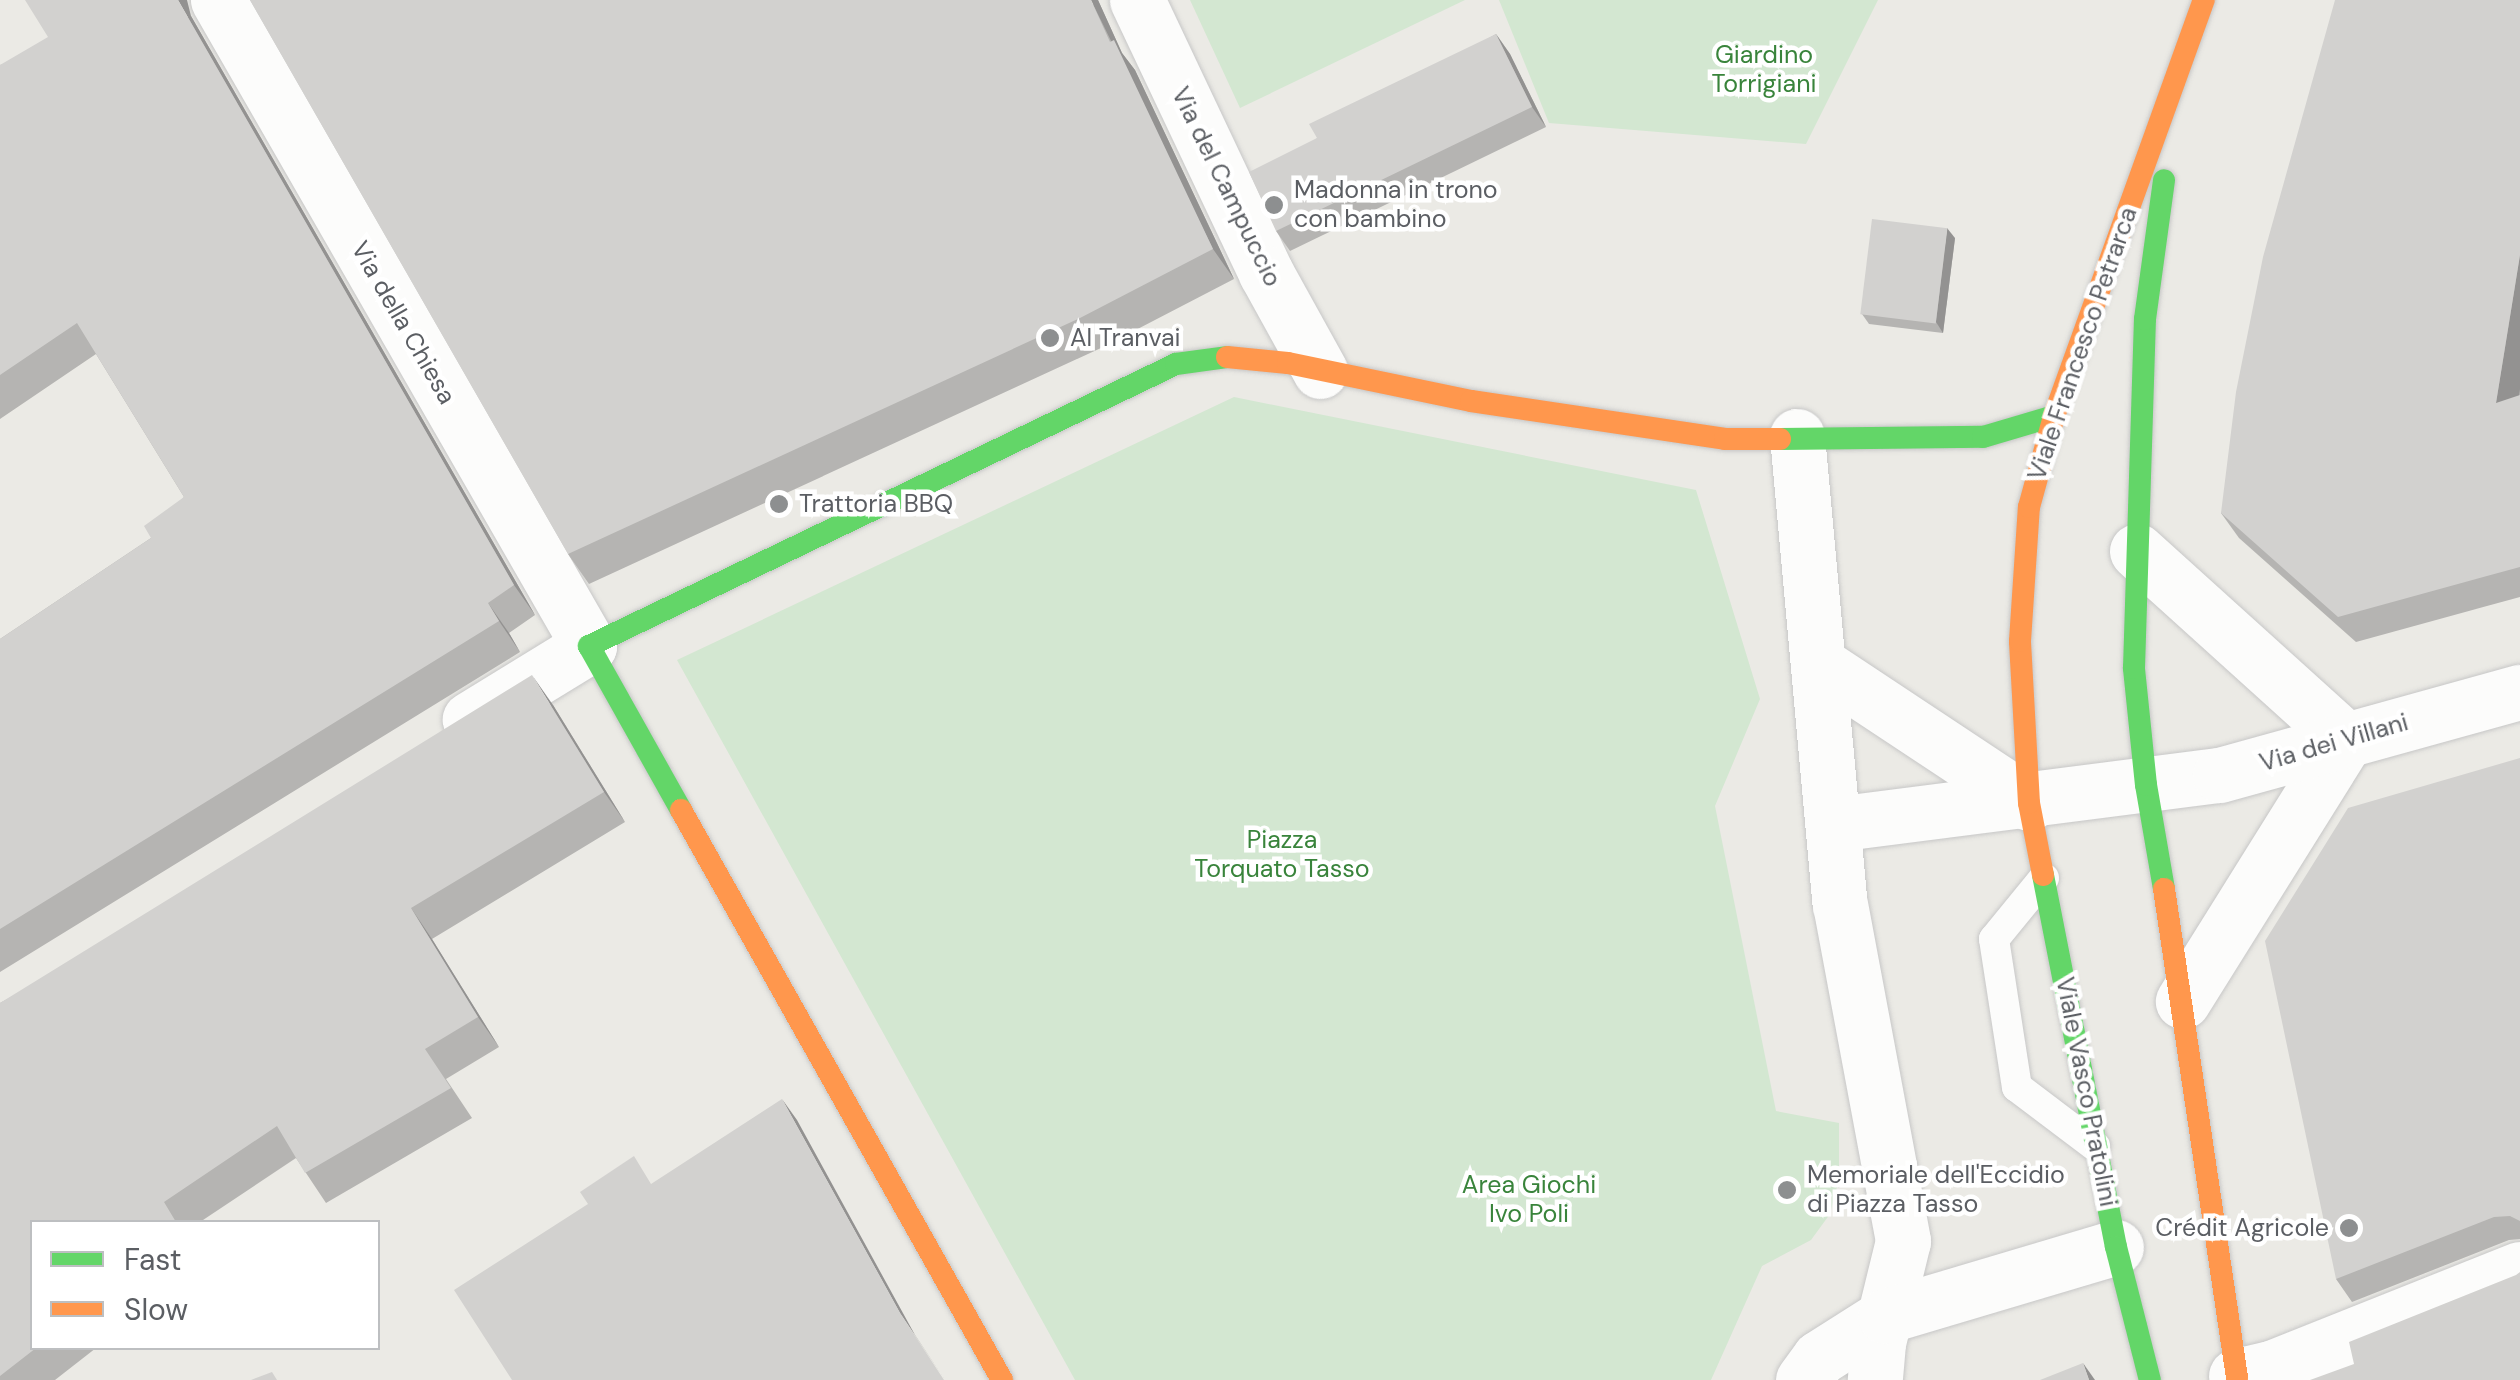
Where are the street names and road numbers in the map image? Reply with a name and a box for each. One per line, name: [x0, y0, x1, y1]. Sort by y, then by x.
street label: Via del Campuccio: [1165, 82, 1287, 292]
street label: Viale Francesco Petrarca: [2022, 203, 2144, 485]
street label: Via della Chiesa: [344, 236, 462, 410]
street label: Via dei Villani: [2256, 707, 2412, 779]
street label: Viale Vasco Pratolini: [2049, 975, 2123, 1209]

